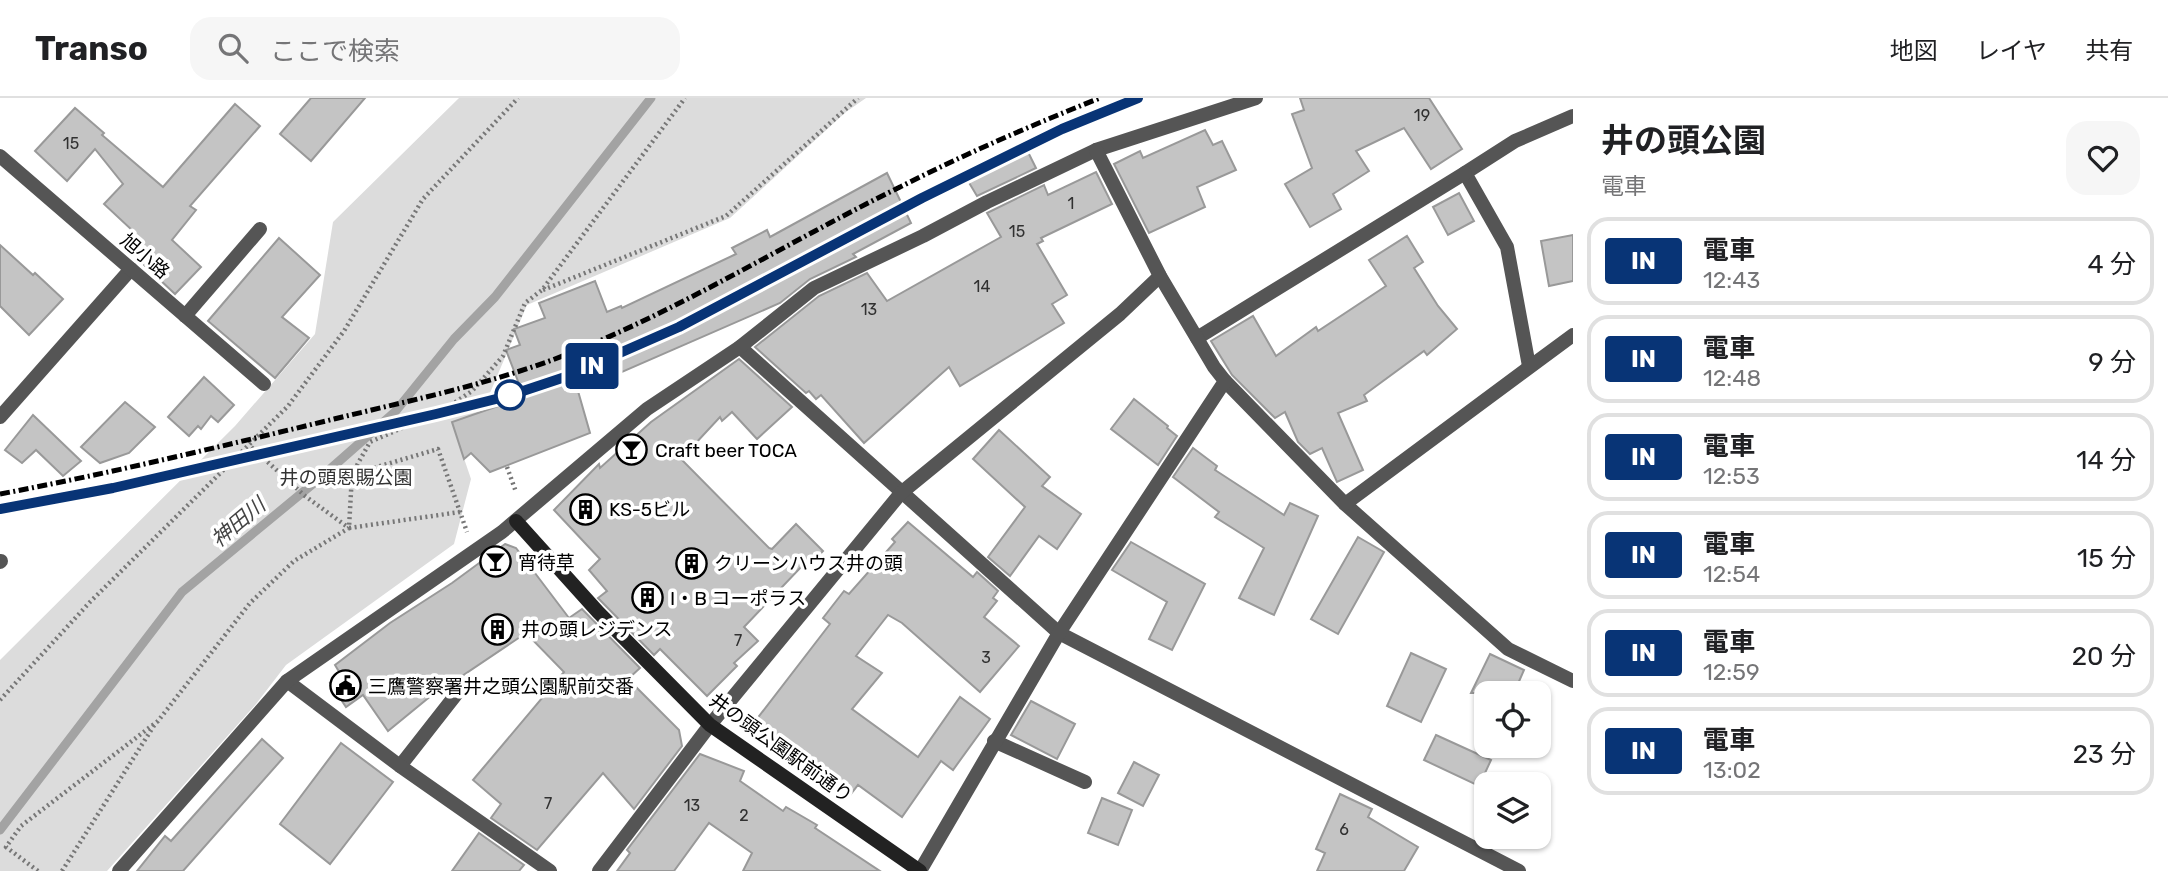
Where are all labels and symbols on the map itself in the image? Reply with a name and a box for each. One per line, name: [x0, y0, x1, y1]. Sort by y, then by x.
house number: 19: [1414, 106, 1430, 125]
house number: 15: [63, 134, 79, 153]
house number: 1: [1068, 194, 1074, 213]
house number: 15: [1009, 222, 1025, 241]
street label: 旭小路: [116, 229, 174, 283]
house number: 14: [974, 277, 990, 296]
house number: 13: [861, 300, 877, 319]
line badge: IN: [560, 343, 624, 389]
unlabelled marker: [495, 380, 525, 410]
bar icon: Craft beer TOCA: [615, 433, 649, 467]
place label: Craft beer TOCA: [655, 439, 797, 462]
park label: 井の頭恩賜公園: [279, 466, 413, 489]
water label: 神田川: [206, 491, 272, 552]
building icon: KS-5ビル: [569, 492, 603, 526]
place label: KS-5ビル: [609, 498, 690, 521]
bar icon: 宵待草: [478, 545, 512, 579]
building icon: クリーンハウス井の頭: [674, 546, 708, 580]
place label: 宵待草: [518, 551, 575, 574]
place label: クリーンハウス井の頭: [714, 552, 903, 575]
building icon: I・B コーポラス: [630, 581, 664, 615]
place label: I・B コーポラス: [670, 587, 806, 610]
building icon: 井の頭レジデンス: [481, 612, 515, 646]
place label: 井の頭レジデンス: [521, 618, 673, 641]
house number: 7: [734, 631, 742, 650]
house number: 3: [981, 648, 991, 667]
public building icon: 三鷹警察署井之頭公園駅前交番: [328, 669, 362, 703]
place label: 三鷹警察署井之頭公園駅前交番: [368, 675, 634, 698]
street label: 井の頭公園駅前通り: [705, 688, 857, 808]
house number: 7: [544, 794, 552, 813]
house number: 13: [684, 796, 700, 815]
house number: 2: [739, 806, 749, 825]
house number: 6: [1339, 820, 1349, 839]

